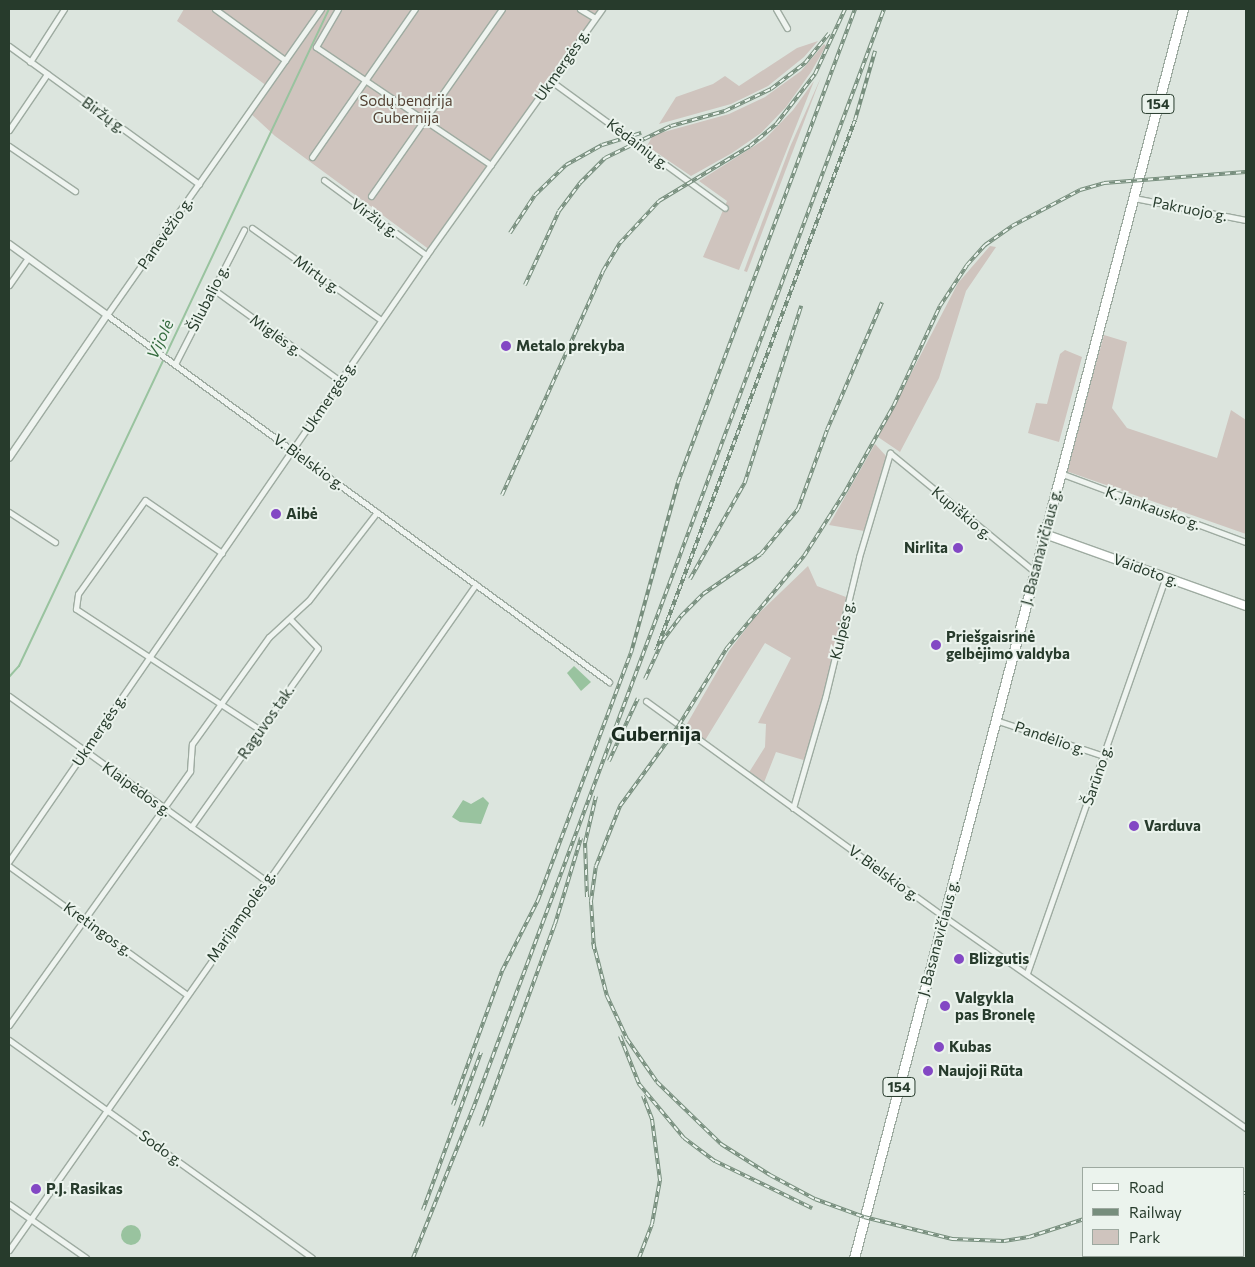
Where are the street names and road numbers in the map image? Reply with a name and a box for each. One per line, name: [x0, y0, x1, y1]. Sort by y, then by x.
street label: Ukmergės g.: [531, 26, 593, 104]
road number: 154: [1140, 92, 1176, 116]
street label: Biržų g.: [79, 93, 129, 137]
street label: Kėdainių g.: [603, 115, 673, 173]
street label: Pakruojo g.: [1151, 193, 1229, 225]
street label: Panevėžio g.: [134, 194, 196, 272]
street label: Viržių g.: [348, 195, 402, 241]
street label: Mirtų g.: [290, 251, 344, 297]
street label: Šilubalio g.: [183, 262, 233, 334]
street label: Miglės g.: [247, 310, 305, 360]
street label: Ukmergės g.: [298, 357, 360, 437]
street label: V. Bielskio g.: [270, 430, 348, 494]
street label: K. Jankausko g.: [1103, 482, 1203, 534]
street label: Kupiškio g.: [928, 483, 996, 543]
street label: J. Basanavičiaus g.: [1017, 487, 1065, 607]
street label: Vaidoto g.: [1111, 550, 1181, 590]
street label: Kulpės g.: [826, 599, 858, 661]
street label: Raguvos tak.: [234, 682, 298, 762]
street label: Ukmergės g.: [68, 690, 130, 770]
street label: Pandėlio g.: [1012, 718, 1088, 758]
street label: Šarūno g.: [1078, 742, 1116, 808]
street label: Klaipėdos g.: [99, 758, 175, 820]
street label: V. Bielskio g.: [845, 841, 923, 905]
street label: Marijampolės g.: [203, 867, 279, 965]
street label: J. Basanavičiaus g.: [914, 878, 962, 998]
street label: Kretingos g.: [60, 898, 136, 960]
road number: 154: [882, 1076, 916, 1098]
street label: Sodo g.: [136, 1126, 186, 1170]

